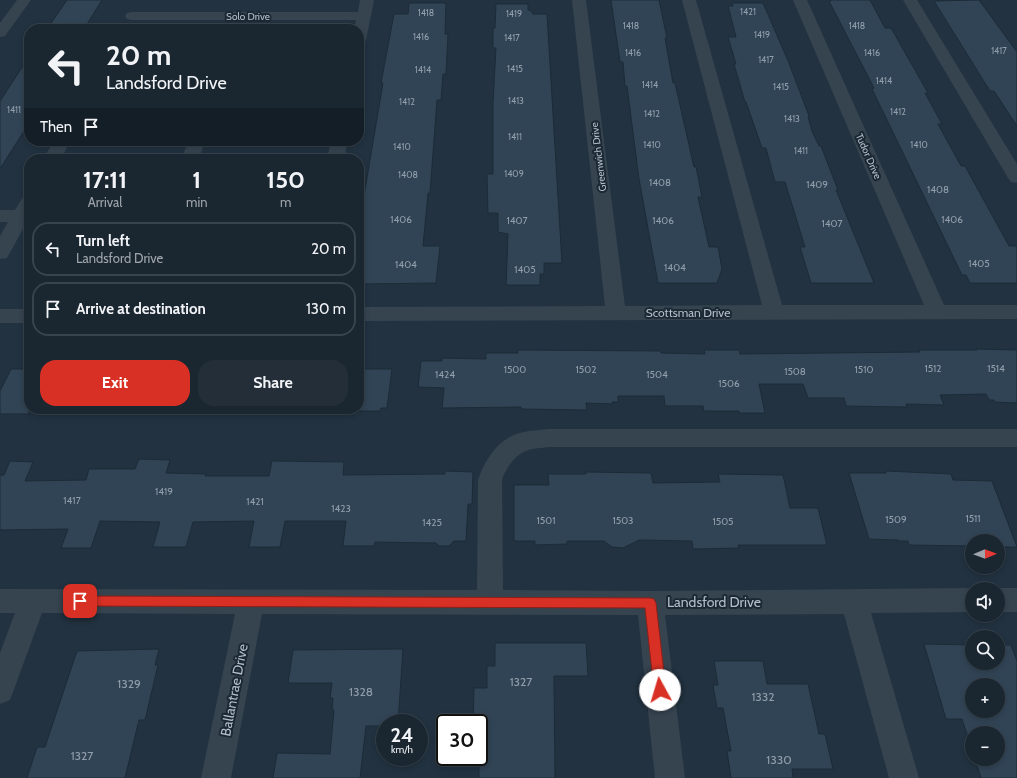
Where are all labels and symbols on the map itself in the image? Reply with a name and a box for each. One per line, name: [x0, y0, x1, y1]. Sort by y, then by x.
house number: 1421: [740, 6, 756, 17]
house number: 1418: [418, 7, 434, 18]
house number: 1419: [506, 8, 522, 19]
street label: Solo Drive: [226, 10, 270, 23]
house number: 1418: [623, 20, 639, 31]
house number: 1418: [849, 20, 865, 31]
house number: 1419: [754, 29, 770, 40]
house number: 1416: [413, 31, 429, 42]
house number: 1417: [504, 32, 520, 43]
house number: 1417: [991, 45, 1007, 56]
house number: 1416: [625, 47, 641, 58]
house number: 1416: [864, 47, 880, 58]
house number: 1417: [758, 54, 774, 65]
house number: 1415: [507, 63, 523, 74]
house number: 1414: [415, 64, 431, 75]
house number: 1414: [876, 75, 892, 86]
house number: 1414: [642, 79, 658, 90]
house number: 1415: [773, 81, 789, 92]
house number: 1413: [508, 95, 524, 106]
house number: 1412: [399, 96, 415, 107]
house number: 1411: [7, 104, 21, 115]
house number: 1412: [890, 106, 906, 117]
house number: 1412: [644, 108, 660, 119]
house number: 1413: [784, 113, 800, 124]
street label: Greenwich Drive: [588, 122, 609, 192]
house number: 1411: [508, 131, 522, 142]
street label: Tudor Drive: [853, 131, 884, 181]
house number: 1410: [643, 139, 661, 150]
house number: 1410: [910, 139, 928, 150]
house number: 1410: [393, 141, 411, 152]
house number: 1411: [794, 145, 808, 156]
house number: 1409: [504, 168, 524, 179]
house number: 1408: [398, 169, 418, 180]
house number: 1408: [649, 176, 671, 189]
house number: 1409: [806, 178, 828, 191]
house number: 1408: [927, 183, 949, 196]
house number: 1406: [390, 213, 412, 226]
house number: 1406: [941, 213, 963, 226]
house number: 1407: [507, 214, 527, 227]
house number: 1406: [652, 214, 674, 227]
house number: 1407: [822, 217, 842, 230]
house number: 1405: [968, 257, 990, 270]
house number: 1404: [395, 258, 417, 271]
house number: 1404: [664, 261, 686, 274]
house number: 1405: [514, 263, 536, 276]
street label: Scottsman Drive: [646, 305, 730, 320]
house number: 1512: [924, 362, 942, 375]
house number: 1514: [987, 362, 1005, 375]
house number: 1500: [504, 363, 526, 376]
house number: 1502: [576, 363, 596, 376]
house number: 1510: [855, 363, 873, 376]
house number: 1508: [784, 365, 806, 378]
house number: 1424: [435, 368, 455, 381]
house number: 1504: [646, 368, 668, 381]
house number: 1506: [718, 377, 740, 390]
house number: 1419: [155, 485, 173, 498]
house number: 1417: [63, 494, 81, 507]
house number: 1421: [246, 495, 264, 508]
house number: 1423: [331, 502, 351, 515]
house number: 1511: [965, 512, 981, 525]
house number: 1509: [885, 513, 907, 526]
house number: 1501: [537, 514, 555, 527]
house number: 1503: [612, 514, 634, 527]
house number: 1505: [712, 515, 734, 528]
house number: 1425: [422, 516, 442, 529]
north arrow: [965, 534, 1005, 574]
pin: [63, 584, 97, 618]
street label: Landsford Drive: [667, 593, 761, 611]
street label: Ballantrae Drive: [216, 642, 252, 738]
position arrow: [639, 669, 681, 711]
house number: 1327: [510, 674, 532, 689]
house number: 1329: [117, 676, 141, 691]
house number: 1328: [349, 684, 373, 699]
house number: 1332: [751, 689, 775, 704]
speed limit sign: 30: [436, 714, 488, 766]
house number: 1327: [71, 748, 93, 763]
house number: 1330: [766, 752, 792, 767]

